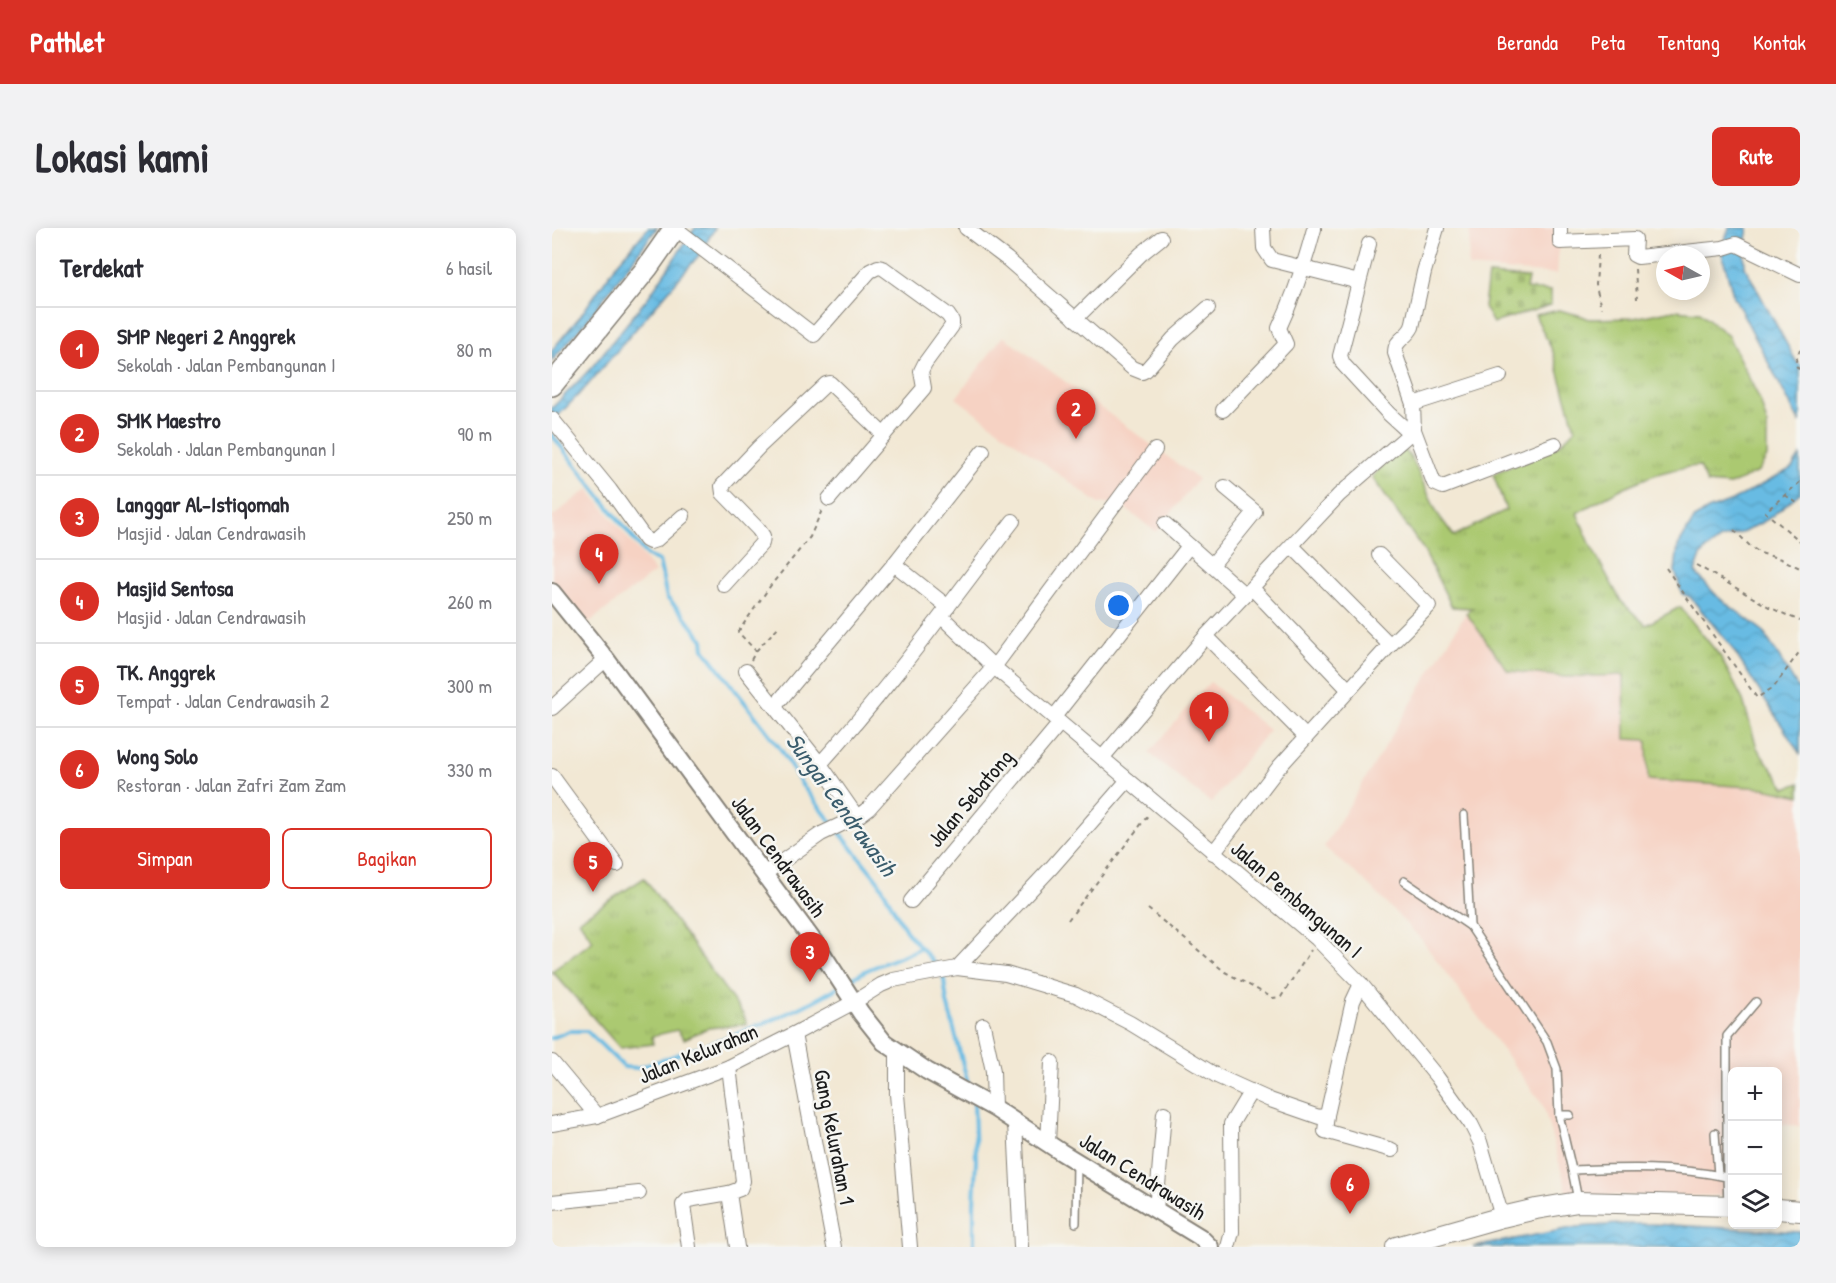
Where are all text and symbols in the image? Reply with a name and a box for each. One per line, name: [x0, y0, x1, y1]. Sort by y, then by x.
text: Pathlet: [30, 23, 104, 61]
text: Beranda: [1497, 28, 1558, 57]
text: Peta: [1591, 28, 1625, 57]
text: Tentang: [1658, 28, 1720, 57]
text: Kontak: [1753, 28, 1806, 57]
button: Rute: [1712, 127, 1800, 186]
text: Lokasi kami: [36, 128, 210, 185]
north arrow: [1656, 246, 1710, 300]
text: Terdekat: [60, 250, 143, 285]
text: 6 hasil: [446, 254, 492, 281]
text: SMP Negeri 2 Anggrek: [117, 321, 295, 351]
text: 1: [76, 336, 83, 363]
text: 80 m: [456, 336, 492, 363]
text: Sekolah · Jalan Pembangunan I: [117, 351, 336, 378]
pin: 2: [1056, 390, 1096, 439]
text: SMK Maestro: [117, 405, 221, 435]
text: 2: [75, 420, 84, 447]
text: 90 m: [458, 420, 492, 447]
text: Sekolah · Jalan Pembangunan I: [117, 435, 336, 462]
text: Langgar Al-Istiqomah: [117, 489, 289, 519]
text: 3: [75, 504, 84, 531]
text: 250 m: [447, 504, 492, 531]
text: Masjid · Jalan Cendrawasih: [117, 519, 306, 546]
pin: 4: [580, 534, 618, 584]
text: Masjid Sentosa: [117, 573, 233, 603]
text: 4: [76, 588, 83, 615]
text: 260 m: [448, 588, 492, 615]
your location: [1104, 591, 1133, 620]
text: Masjid · Jalan Cendrawasih: [117, 603, 306, 630]
text: TK. Anggrek: [117, 657, 215, 687]
text: 5: [75, 672, 84, 699]
text: 300 m: [447, 672, 492, 699]
text: Tempat · Jalan Cendrawasih 2: [117, 687, 329, 714]
pin: 1: [1190, 692, 1228, 742]
water label: Sungai Cendrawasih: [779, 726, 906, 884]
text: Wong Solo: [117, 741, 198, 771]
street label: Jalan Sebatong: [920, 743, 1020, 853]
text: 6: [76, 756, 83, 783]
text: 330 m: [447, 756, 492, 783]
text: Restoran · Jalan Zafri Zam Zam: [117, 771, 346, 798]
street label: Jalan Cendrawasih: [725, 789, 833, 923]
button: Simpan: [60, 828, 270, 889]
button: Bagikan: [282, 828, 492, 889]
street label: Jalan Pembangunan I: [1225, 833, 1369, 965]
pin: 5: [574, 842, 612, 892]
pin: 3: [790, 932, 830, 982]
street label: Jalan Kelurahan: [634, 1015, 762, 1091]
street label: Gang Kelurahan 1: [807, 1067, 863, 1207]
map controls: [1728, 1067, 1782, 1229]
button: +: [1728, 1067, 1782, 1121]
button: −: [1728, 1121, 1782, 1175]
street label: Jalan Cendrawasih: [1074, 1125, 1212, 1227]
pin: 6: [1330, 1164, 1370, 1214]
button: layers: [1728, 1175, 1782, 1229]

